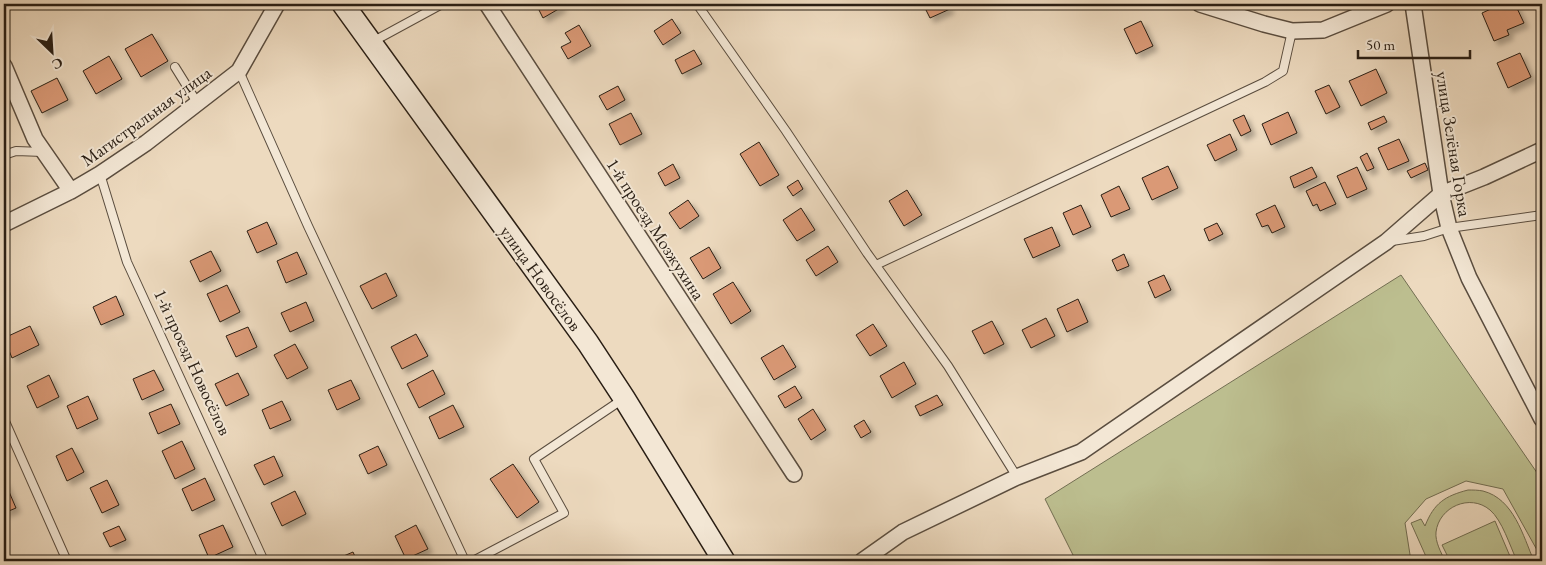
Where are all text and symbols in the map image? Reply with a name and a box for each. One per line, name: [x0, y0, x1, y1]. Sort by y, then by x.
north arrow: [28, 28, 78, 78]
scale bar: [1358, 28, 1471, 60]
text: 50 m: [1366, 35, 1395, 54]
text: С: [49, 54, 66, 74]
street label: Магистральная улица: [76, 60, 216, 171]
street label: улица Зелёная Горка: [1431, 70, 1477, 219]
street label: 1-й проезд Мозжухина: [601, 154, 711, 305]
street label: улица Новосёлов: [495, 221, 587, 336]
street label: 1-й проезд Новосёлов: [149, 285, 237, 439]

